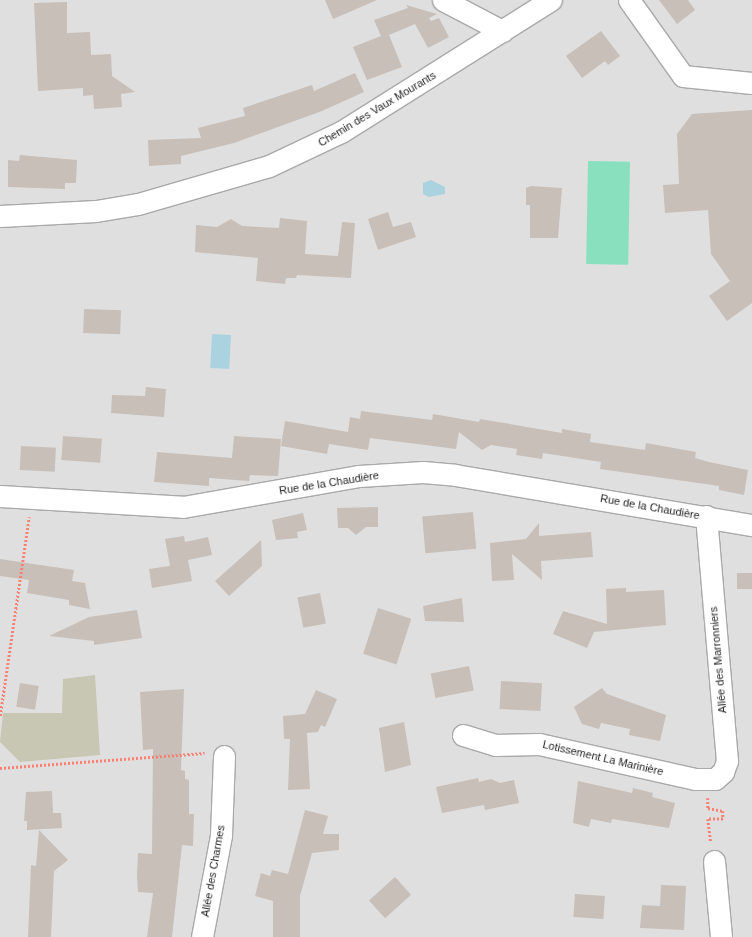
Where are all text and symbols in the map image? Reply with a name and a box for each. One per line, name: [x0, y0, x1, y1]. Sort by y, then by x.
street label: Chemin des Vaux Mourants: [316, 69, 438, 149]
street label: Rue de la Chaudière: [278, 469, 380, 497]
street label: Rue de la Chaudière: [599, 492, 701, 522]
street label: Allée des Marronniers: [707, 606, 729, 714]
street label: Lotissement La Marinière: [541, 738, 665, 778]
street label: Allée des Charmes: [198, 824, 228, 918]

